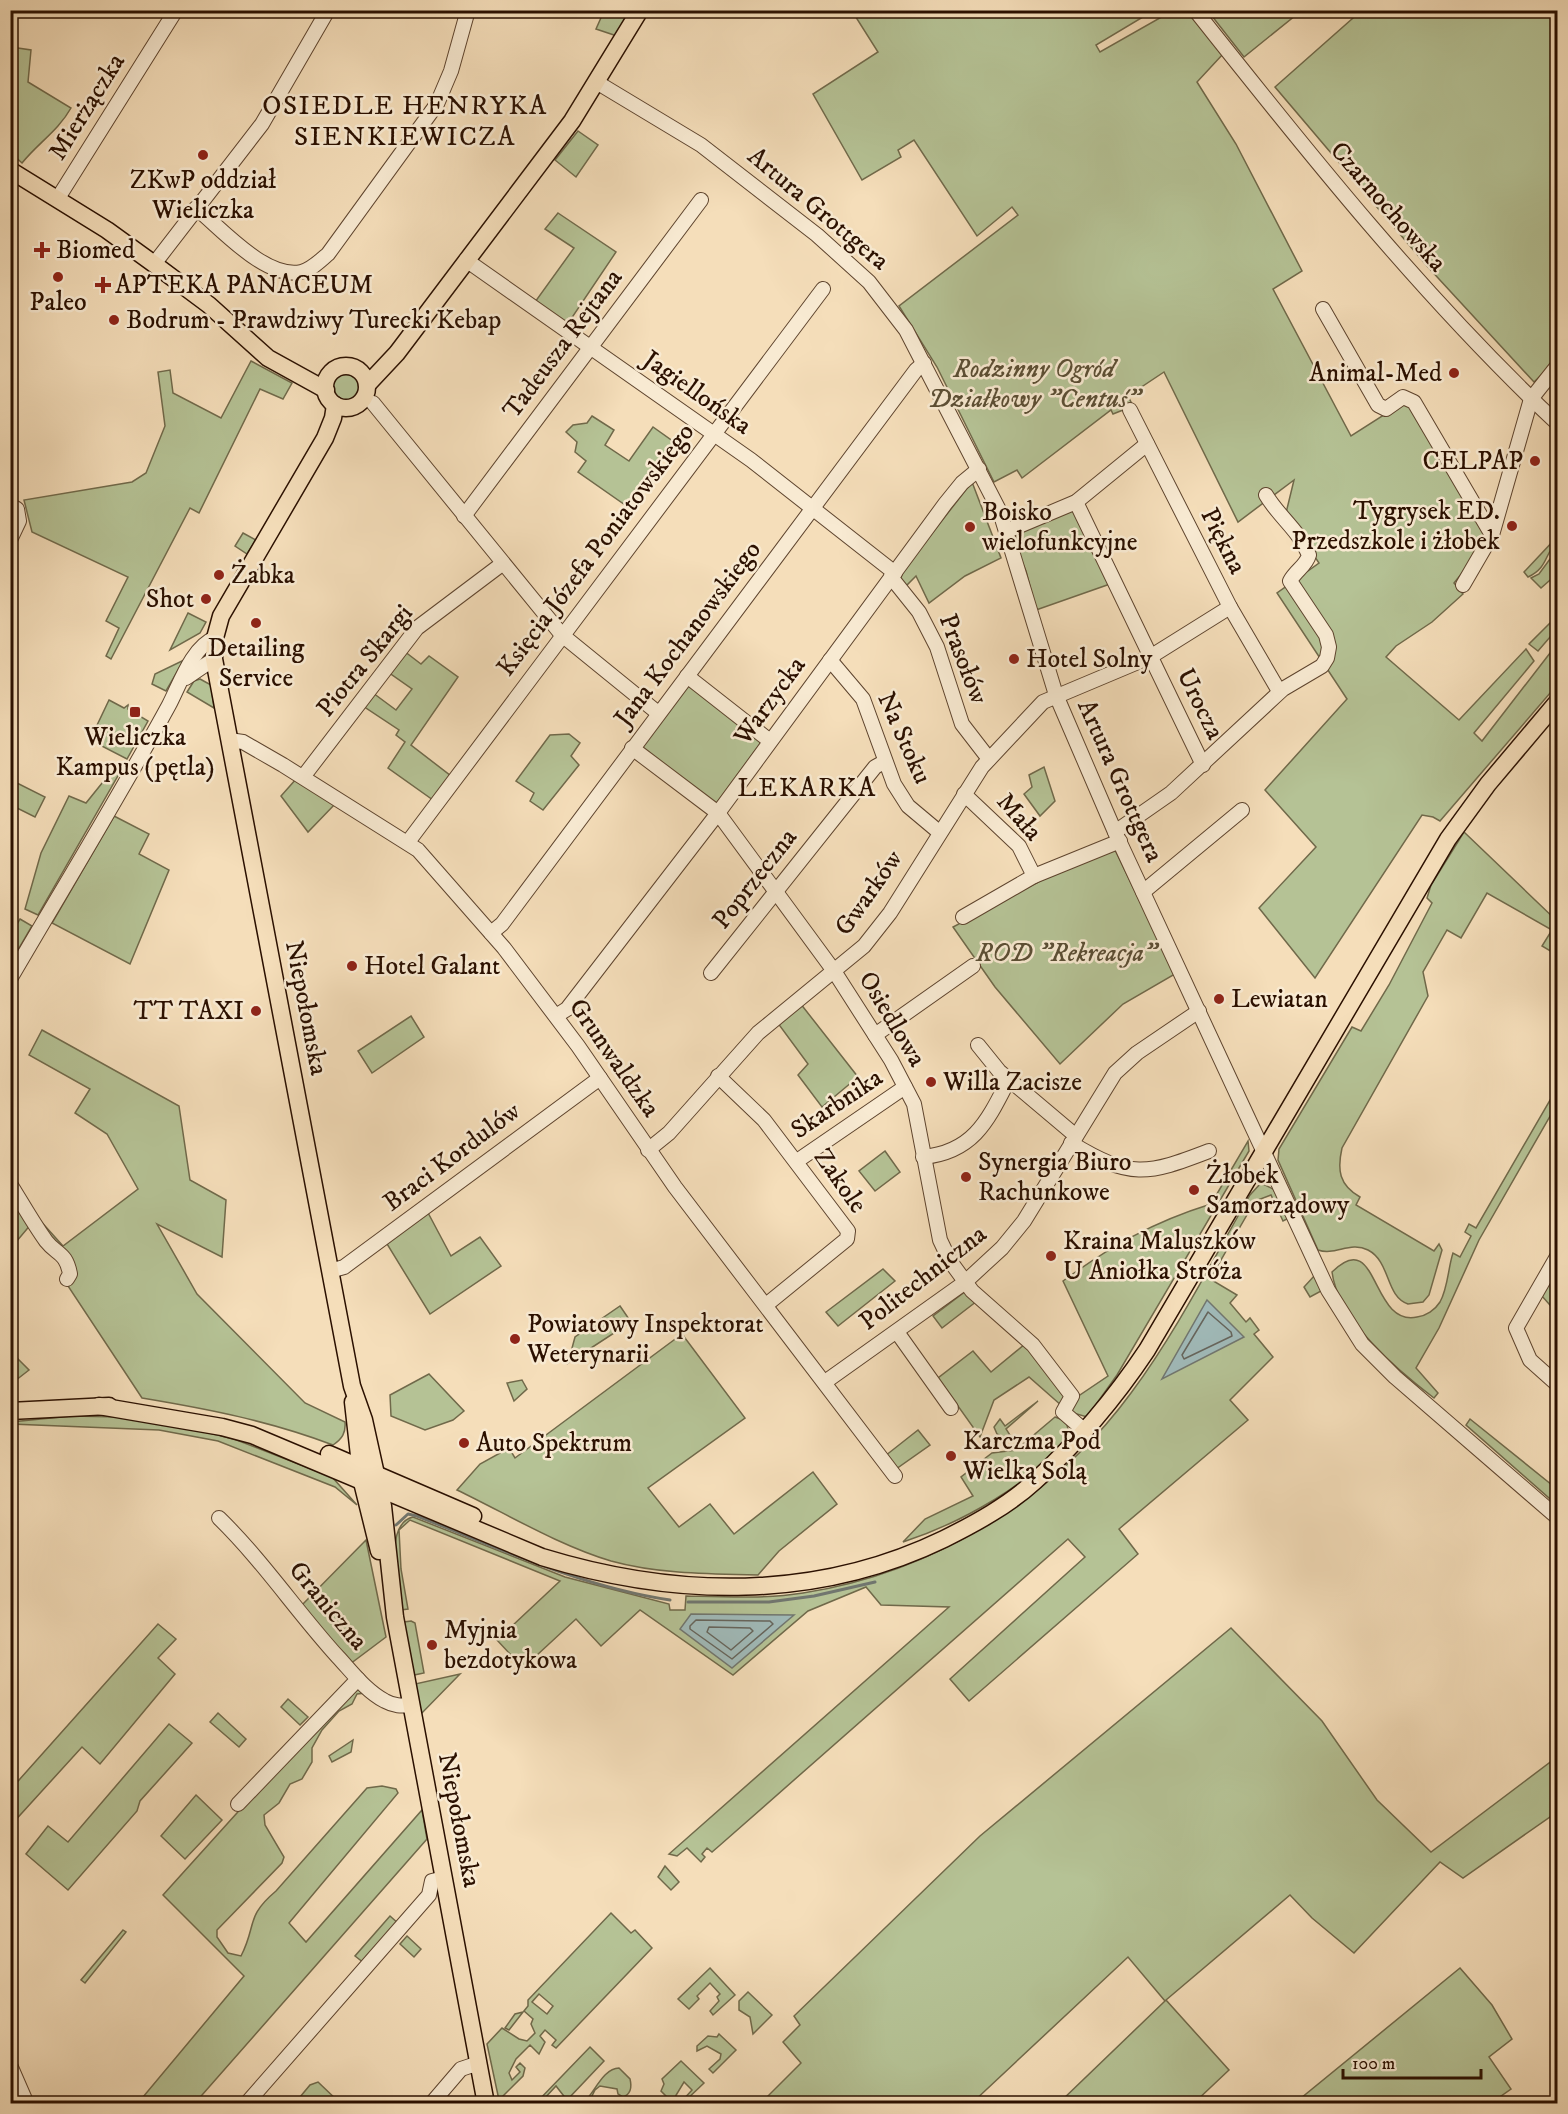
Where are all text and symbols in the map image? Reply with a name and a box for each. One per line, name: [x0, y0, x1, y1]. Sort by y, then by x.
street label: Mierżączka: [41, 48, 133, 166]
district label: OSIEDLE HENRYKA SIENKIEWICZA: [262, 89, 548, 154]
street label: Czarnochowska: [1322, 135, 1454, 279]
street label: Artura Grottgera: [740, 140, 896, 278]
marker: ZKwP oddział Wieliczka: [196, 148, 210, 162]
place label: ZKwP oddział Wieliczka: [130, 164, 276, 227]
place label: Biomed: [56, 234, 135, 267]
marker: Biomed: [33, 241, 51, 259]
street label: Tadeusza Rejtana: [496, 262, 630, 426]
place label: APTEKA PANACEUM: [115, 269, 373, 302]
marker: Paleo: [51, 270, 65, 284]
marker: APTEKA PANACEUM: [96, 278, 110, 292]
place label: Paleo: [29, 286, 87, 319]
place label: Bodrum - Prawdziwy Turecki Kebap: [126, 304, 501, 337]
marker: Bodrum - Prawdziwy Turecki Kebap: [107, 313, 121, 327]
street label: Jagiellońska: [635, 342, 758, 442]
park label: Rodzinny Ogród Działkowy "Centuś": [928, 353, 1143, 416]
place label: Animal-Med: [1309, 357, 1442, 390]
marker: Animal-Med: [1447, 366, 1461, 380]
street label: Księcia Józefa Poniatowskiego: [490, 417, 702, 683]
place label: CELPAP: [1423, 445, 1523, 478]
marker: CELPAP: [1528, 454, 1542, 468]
place label: Tygrysek ED. Przedszkole i żłobek: [1291, 495, 1500, 558]
place label: Boisko wielofunkcyjne: [981, 496, 1137, 559]
street label: Piękna: [1192, 502, 1254, 580]
marker: Tygrysek ED. Przedszkole i żłobek: [1505, 519, 1519, 533]
marker: Boisko wielofunkcyjne: [963, 520, 977, 534]
street label: Jana Kochanowskiego: [606, 534, 769, 735]
place label: Żabka: [231, 559, 295, 592]
marker: Żabka: [212, 568, 226, 582]
place label: Shot: [146, 583, 194, 616]
marker: Shot: [199, 592, 213, 606]
street label: Piotra Skargi: [309, 598, 421, 724]
street label: Prasołów: [931, 609, 995, 709]
marker: Detailing Service: [249, 616, 263, 630]
place label: Detailing Service: [208, 632, 305, 695]
place label: Hotel Solny: [1026, 643, 1153, 676]
street label: Warzycka: [726, 650, 813, 753]
marker: Hotel Solny: [1007, 652, 1021, 666]
street label: Urocza: [1169, 663, 1231, 745]
street label: Na Stoku: [869, 687, 939, 789]
street label: Artura Grottgera: [1069, 694, 1171, 868]
marker: Wieliczka Kampus (pętla): [128, 705, 142, 719]
place label: Wieliczka Kampus (pętla): [55, 721, 215, 784]
district label: LEKARKA: [737, 771, 877, 805]
street label: Mała: [989, 786, 1049, 848]
street label: Poprzeczna: [705, 822, 805, 936]
street label: Gwarków: [828, 843, 911, 942]
park label: ROD "Rekreacja": [975, 937, 1159, 970]
street label: Niepołomska: [277, 938, 335, 1078]
place label: Hotel Galant: [364, 950, 500, 983]
marker: Hotel Galant: [345, 959, 359, 973]
street label: Osiedlowa: [851, 965, 933, 1073]
place label: Lewiatan: [1231, 983, 1328, 1016]
street label: Grunwaldzka: [561, 992, 667, 1124]
marker: Lewiatan: [1212, 992, 1226, 1006]
place label: TT TAXI: [133, 995, 244, 1028]
marker: TT TAXI: [249, 1004, 263, 1018]
street label: Skarbnika: [785, 1061, 889, 1147]
place label: Willa Zacisze: [942, 1066, 1082, 1099]
marker: Willa Zacisze: [924, 1075, 938, 1089]
street label: Braci Kordulów: [377, 1094, 527, 1219]
street label: Zakole: [806, 1142, 874, 1220]
place label: Synergia Biuro Rachunkowe: [978, 1146, 1131, 1209]
place label: Żłobek Samorządowy: [1206, 1159, 1350, 1222]
marker: Synergia Biuro Rachunkowe: [959, 1170, 973, 1184]
marker: Żłobek Samorządowy: [1187, 1183, 1201, 1197]
street label: Politechniczna: [853, 1218, 993, 1338]
place label: Kraina Maluszków U Aniołka Stróża: [1063, 1225, 1256, 1288]
marker: Kraina Maluszków U Aniołka Stróża: [1044, 1249, 1058, 1263]
place label: Powiatowy Inspektorat Weterynarii: [526, 1308, 764, 1371]
marker: Powiatowy Inspektorat Weterynarii: [508, 1332, 522, 1346]
place label: Karczma Pod Wielką Solą: [962, 1425, 1101, 1488]
place label: Auto Spektrum: [476, 1427, 632, 1460]
marker: Auto Spektrum: [457, 1436, 471, 1450]
marker: Karczma Pod Wielką Solą: [944, 1449, 958, 1463]
street label: Graniczna: [281, 1555, 375, 1657]
place label: Myjnia bezdotykowa: [444, 1614, 577, 1677]
marker: Myjnia bezdotykowa: [425, 1638, 439, 1652]
street label: Niepołomska: [430, 1750, 488, 1890]
scale bar: [1343, 2042, 1481, 2080]
text: 100 m: [1352, 2053, 1395, 2075]

